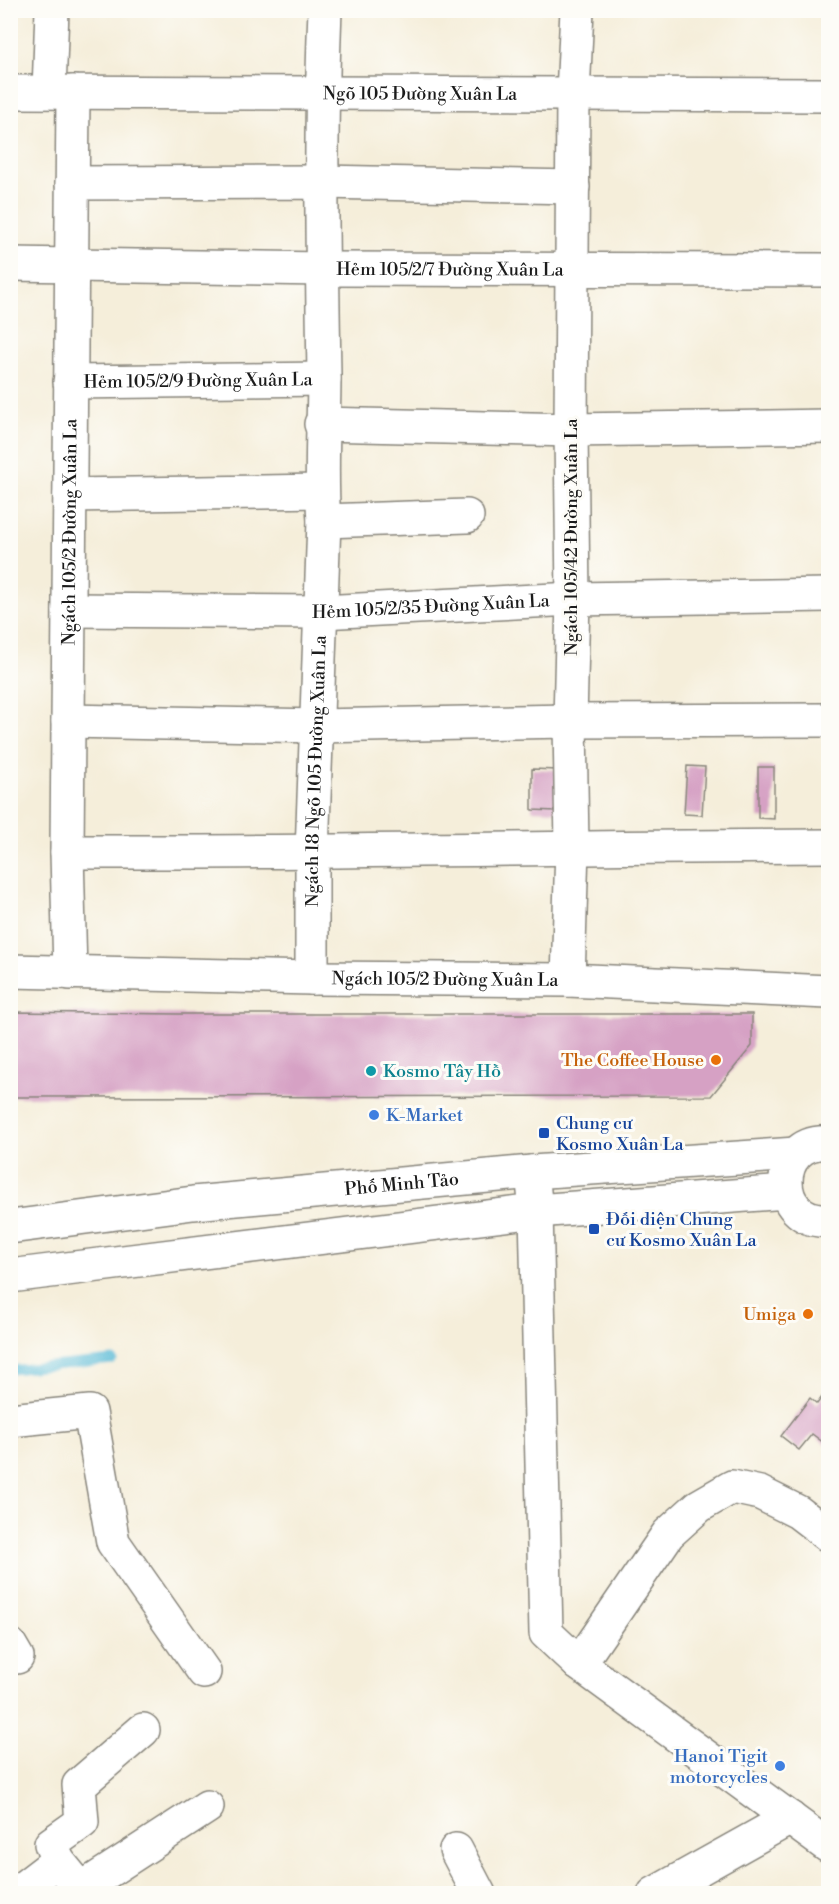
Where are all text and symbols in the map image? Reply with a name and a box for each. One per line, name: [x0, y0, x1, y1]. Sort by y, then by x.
street label: Ngõ 105 Đường Xuân La: [323, 82, 518, 106]
street label: Hẻm 105/2/7 Đường Xuân La: [336, 258, 564, 281]
street label: Hẻm 105/2/9 Đường Xuân La: [83, 368, 314, 394]
street label: Ngách 105/42 Đường Xuân La: [560, 417, 583, 656]
street label: Ngách 105/2 Đường Xuân La: [58, 418, 82, 646]
street label: Hẻm 105/2/35 Đường Xuân La: [312, 589, 551, 624]
street label: Ngách 18 Ngõ 105 Đường Xuân La: [301, 634, 332, 907]
street label: Ngách 105/2 Đường Xuân La: [331, 967, 559, 992]
place label: The Coffee House: [561, 1049, 704, 1072]
marker: The Coffee House: [709, 1053, 723, 1067]
place label: Kosmo Tây Hồ: [383, 1060, 501, 1083]
marker: Kosmo Tây Hồ: [364, 1064, 378, 1078]
place label: K-Market: [386, 1104, 464, 1127]
marker: K-Market: [367, 1108, 381, 1122]
place label: Chung cư Kosmo Xuân La: [556, 1112, 684, 1156]
marker: Chung cư Kosmo Xuân La: [537, 1126, 551, 1140]
street label: Phố Minh Tảo: [343, 1168, 460, 1201]
place label: Đối diện Chung cư Kosmo Xuân La: [606, 1208, 757, 1252]
marker: Đối diện Chung cư Kosmo Xuân La: [587, 1222, 601, 1236]
place label: Umiga: [743, 1303, 797, 1326]
marker: Umiga: [801, 1307, 815, 1321]
place label: Hanoi Tigit motorcycles: [670, 1745, 769, 1789]
marker: Hanoi Tigit motorcycles: [773, 1759, 787, 1773]

